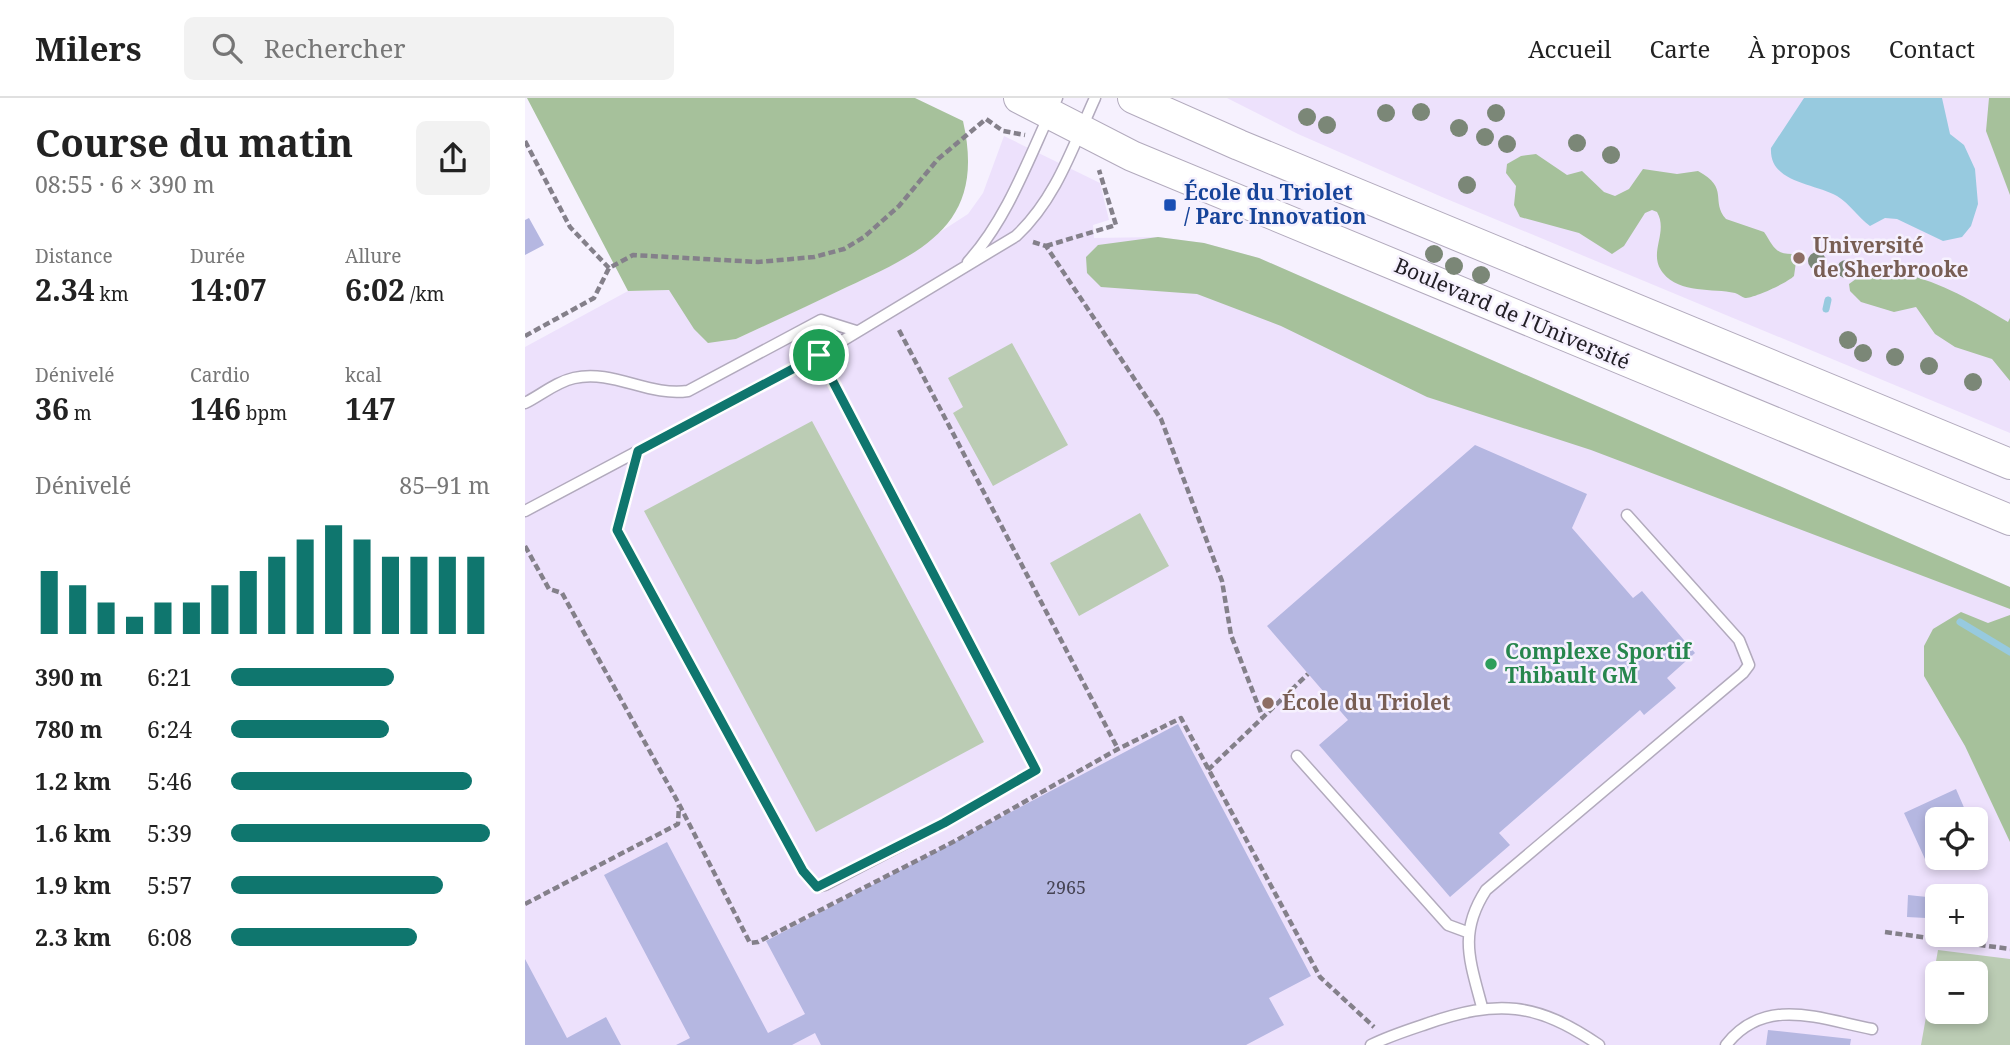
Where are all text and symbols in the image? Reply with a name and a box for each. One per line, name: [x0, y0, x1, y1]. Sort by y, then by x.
search box: [184, 17, 674, 80]
text: Milers: [35, 26, 142, 71]
icon: search: [208, 29, 246, 67]
text: Rechercher: [264, 30, 406, 66]
text: Accueil: [1528, 32, 1611, 65]
text: Carte: [1649, 32, 1710, 65]
text: À propos: [1748, 32, 1851, 65]
text: Contact: [1889, 32, 1975, 65]
text: Course du matin: [35, 116, 353, 168]
button: share: [416, 121, 490, 195]
text: 08:55 · 6 × 390 m: [35, 168, 215, 200]
place label: École du Triolet / Parc Innovation: [1184, 178, 1366, 230]
marker: École du Triolet / Parc Innovation: [1162, 197, 1178, 213]
place label: Université de Sherbrooke: [1813, 231, 1969, 283]
text: Distance: [35, 243, 113, 269]
text: Durée: [190, 243, 245, 269]
text: Allure: [345, 243, 401, 269]
marker: Université de Sherbrooke: [1791, 250, 1807, 266]
street label: Boulevard de l'Université: [1390, 251, 1634, 375]
text: 2.34: [35, 269, 95, 310]
text: 14:07: [190, 269, 267, 310]
text: 6:02: [345, 269, 405, 310]
text: km: [95, 281, 129, 307]
text: /km: [405, 281, 444, 307]
pin: [789, 325, 849, 385]
icon: arrive: [800, 336, 838, 374]
text: Dénivelé: [35, 362, 115, 388]
text: Cardio: [190, 362, 250, 388]
text: kcal: [345, 362, 382, 388]
text: 36: [35, 388, 69, 429]
text: 146: [190, 388, 241, 429]
text: 147: [345, 388, 396, 429]
text: m: [69, 400, 92, 426]
text: bpm: [241, 400, 287, 426]
text: Dénivelé: [35, 469, 131, 501]
text: 85–91 m: [399, 469, 490, 501]
place label: Complexe Sportif Thibault GM: [1505, 637, 1693, 689]
marker: Complexe Sportif Thibault GM: [1483, 656, 1499, 672]
text: 390 m: [35, 661, 103, 693]
text: 6:21: [147, 661, 192, 693]
place label: École du Triolet: [1282, 688, 1451, 716]
marker: École du Triolet: [1260, 695, 1276, 711]
text: 780 m: [35, 713, 103, 745]
text: 6:24: [147, 713, 192, 745]
text: 1.2 km: [35, 765, 111, 797]
text: 5:46: [147, 765, 192, 797]
map controls: [1925, 807, 1988, 1024]
button: locate: [1925, 807, 1988, 870]
text: 1.6 km: [35, 817, 111, 849]
text: 5:39: [147, 817, 192, 849]
text: 1.9 km: [35, 869, 111, 901]
text: 5:57: [147, 869, 192, 901]
house number: 2965: [1046, 875, 1086, 899]
button: +: [1925, 884, 1988, 947]
text: 2.3 km: [35, 921, 111, 953]
text: 6:08: [147, 921, 192, 953]
button: −: [1925, 961, 1988, 1024]

